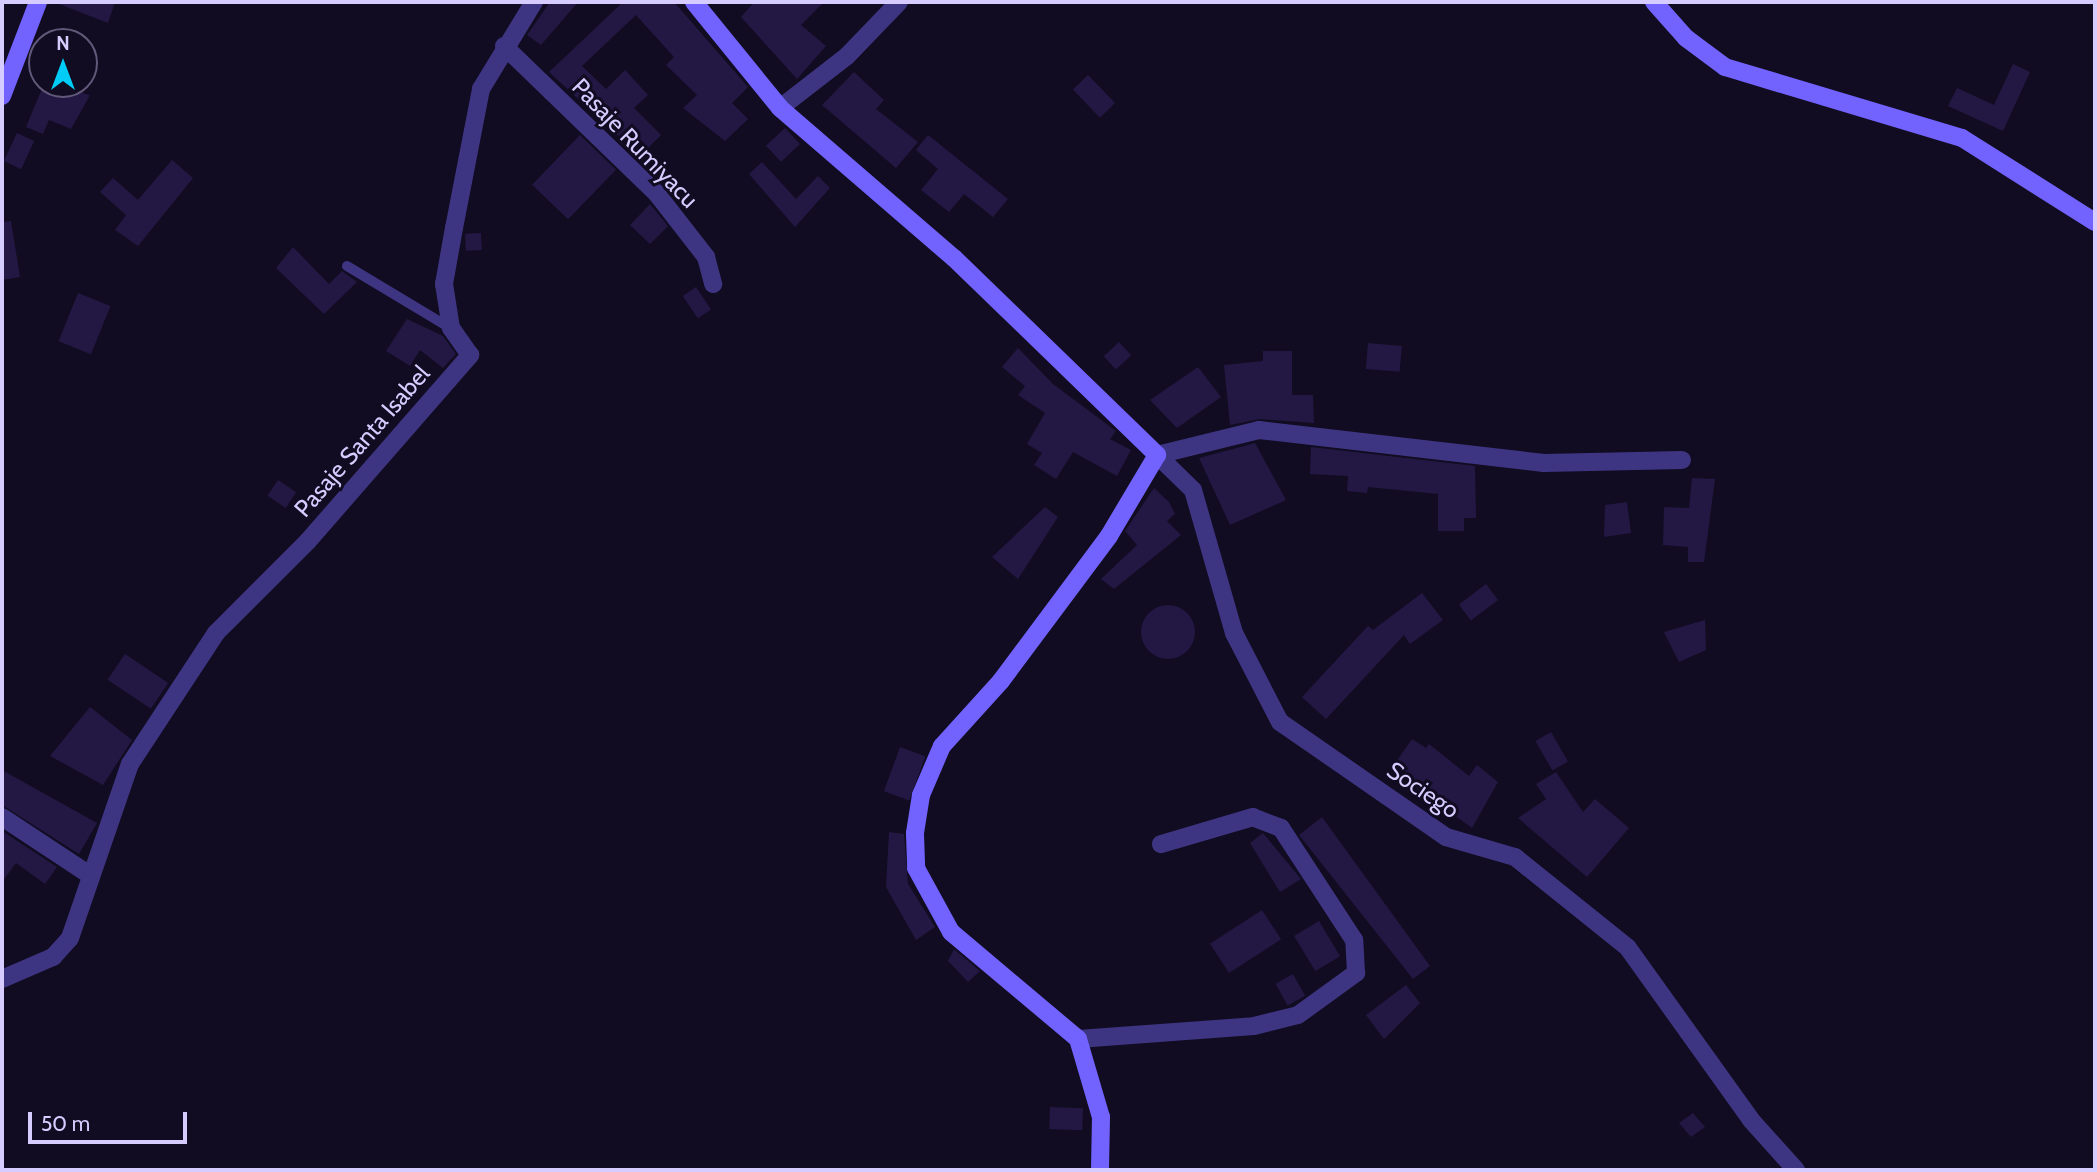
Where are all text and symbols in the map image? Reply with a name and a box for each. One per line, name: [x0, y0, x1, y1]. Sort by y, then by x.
north arrow: [28, 28, 98, 98]
text: N: [56, 32, 70, 55]
street label: Pasaje Rumiyacu: [566, 72, 704, 214]
street label: Pasaje Santa Isabel: [288, 359, 436, 523]
street label: Sociego: [1382, 756, 1464, 824]
scale bar: [32, 1098, 191, 1142]
text: 50 m: [41, 1111, 90, 1136]

